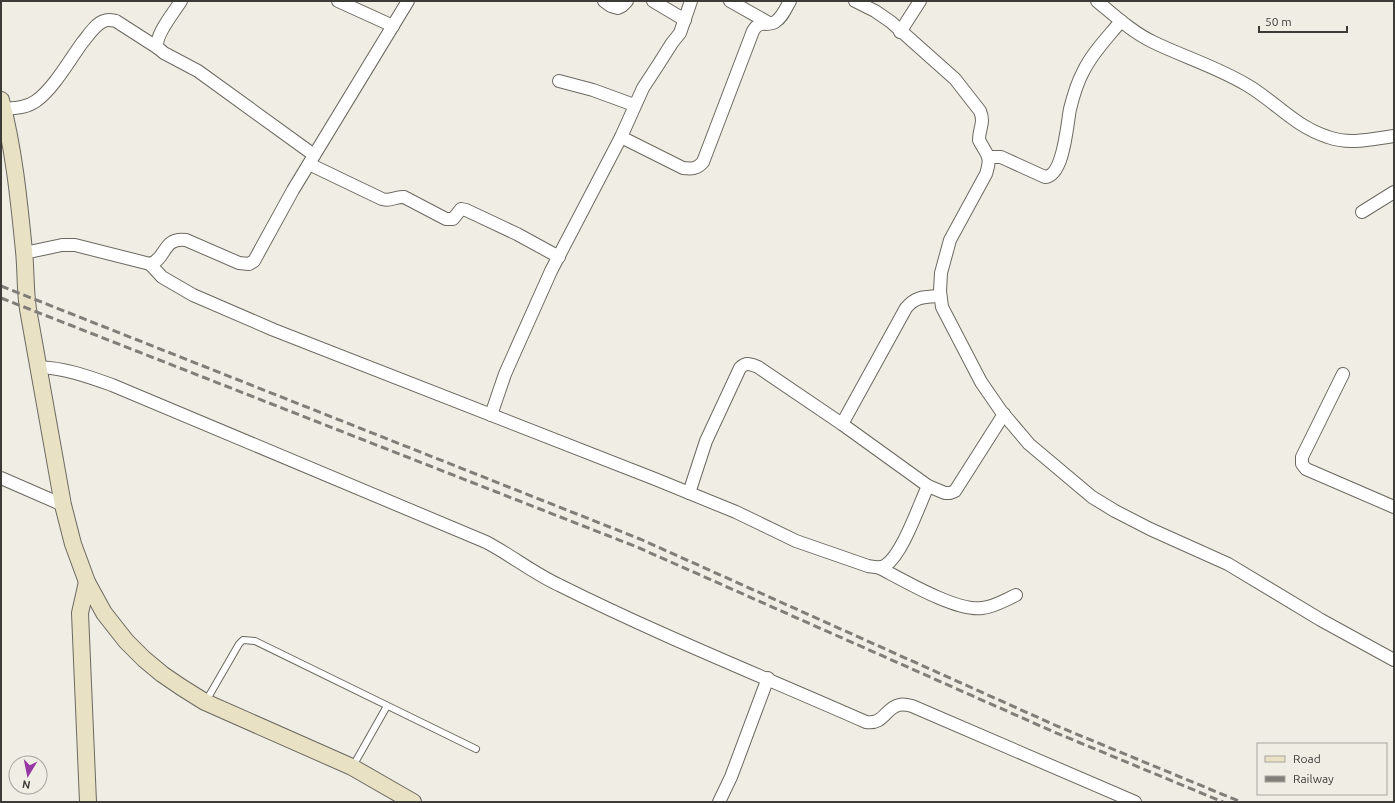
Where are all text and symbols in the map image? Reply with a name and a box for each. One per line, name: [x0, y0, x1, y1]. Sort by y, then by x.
scale bar: [1259, 8, 1347, 34]
text: 50 m: [1265, 15, 1292, 28]
legend: [1257, 743, 1387, 795]
text: Road: [1293, 752, 1321, 765]
north arrow: [8, 755, 48, 795]
text: Railway: [1293, 772, 1334, 785]
text: N: [21, 778, 31, 791]

